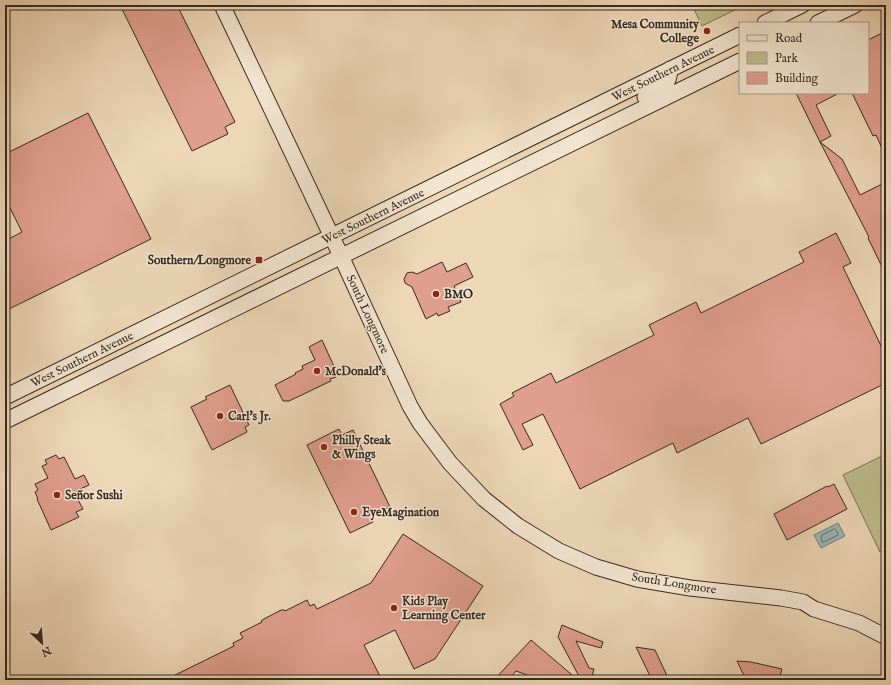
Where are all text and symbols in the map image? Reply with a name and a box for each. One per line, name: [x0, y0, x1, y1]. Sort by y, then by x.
place label: Mesa Community College: [611, 17, 700, 47]
legend: [739, 22, 869, 94]
marker: Mesa Community College: [702, 26, 712, 36]
text: Road: [775, 31, 803, 46]
street label: West Southern Avenue: [610, 42, 717, 105]
text: Park: [775, 51, 798, 66]
text: Building: [775, 71, 819, 86]
street label: West Southern Avenue: [320, 185, 427, 248]
place label: Southern/Longmore: [148, 253, 251, 269]
marker: Southern/Longmore: [254, 255, 264, 265]
street label: South Longmore: [343, 272, 393, 357]
place label: BMO: [444, 287, 473, 302]
marker: BMO: [431, 289, 441, 299]
street label: West Southern Avenue: [29, 328, 136, 391]
place label: McDonald's: [325, 364, 387, 379]
marker: McDonald's: [312, 366, 322, 376]
place label: Carl's Jr.: [228, 409, 271, 425]
marker: Carl's Jr.: [215, 411, 225, 421]
place label: Philly Steak & Wings: [332, 433, 391, 463]
marker: Philly Steak & Wings: [319, 442, 329, 452]
place label: Señor Sushi: [65, 488, 123, 503]
marker: Señor Sushi: [52, 490, 62, 500]
place label: EyeMagination: [362, 505, 440, 521]
marker: EyeMagination: [349, 507, 359, 517]
street label: South Longmore: [631, 569, 718, 598]
place label: Kids Play Learning Center: [401, 594, 486, 624]
marker: Kids Play Learning Center: [389, 603, 399, 613]
north arrow: [22, 623, 62, 663]
text: N: [38, 642, 54, 660]

